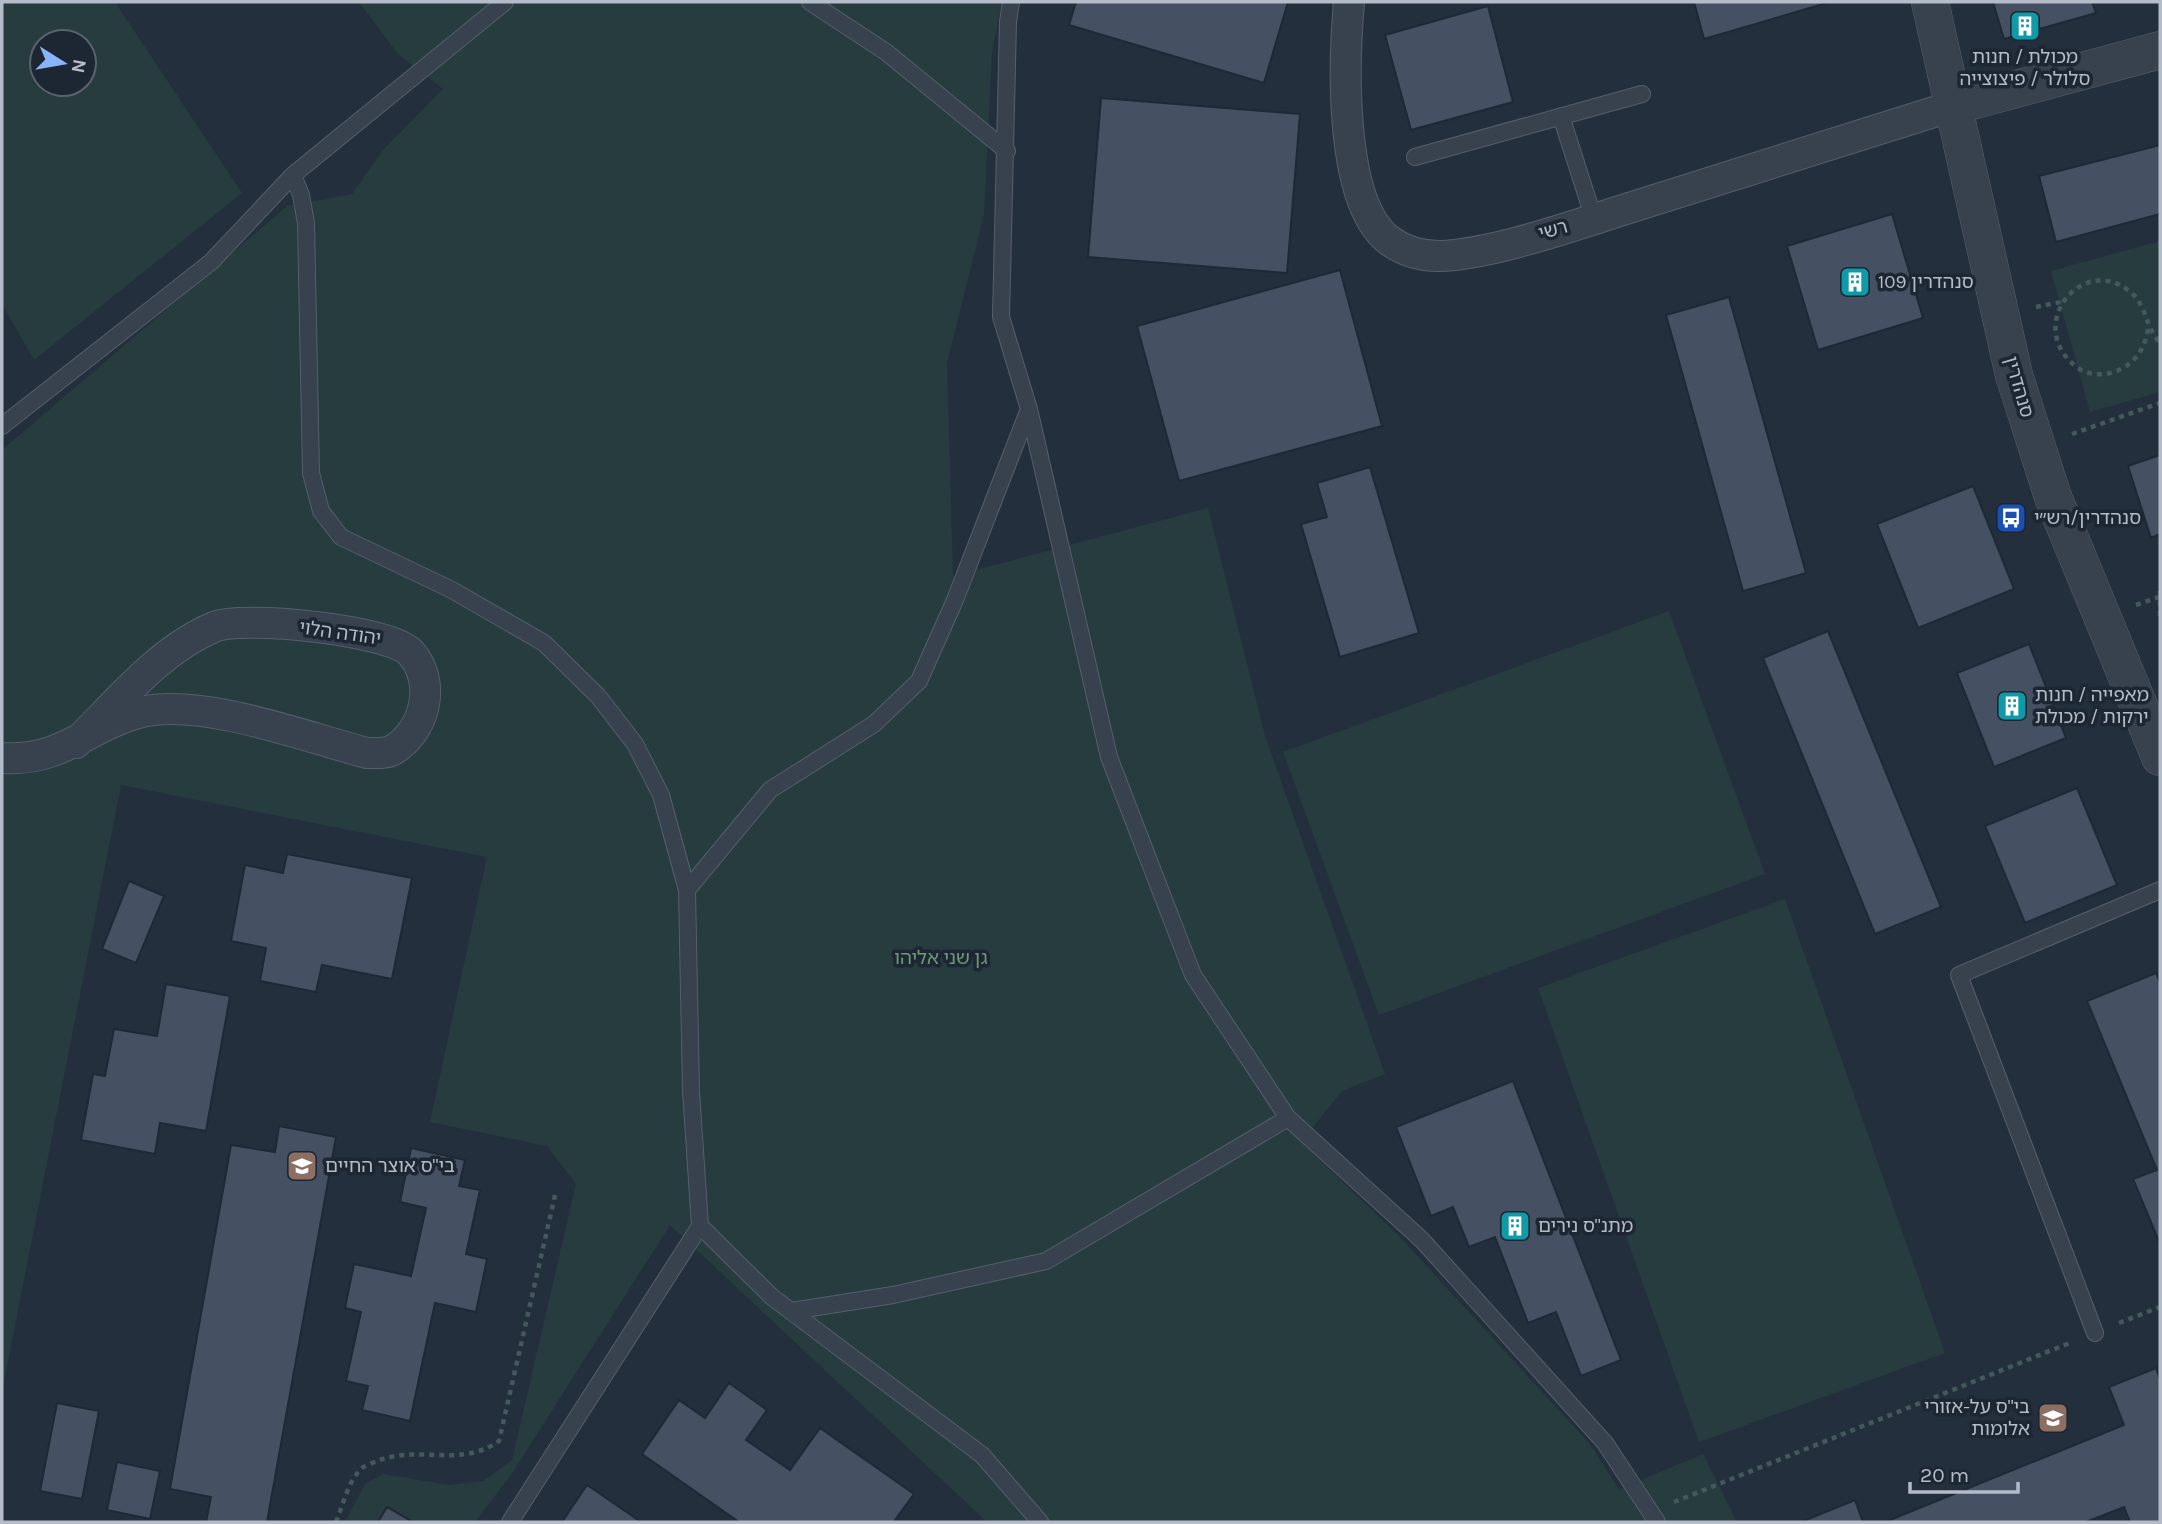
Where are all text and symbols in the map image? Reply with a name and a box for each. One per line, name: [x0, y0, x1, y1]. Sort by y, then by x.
building icon: מכולת / חנות סלולר / פיצוצייה: [2008, 9, 2042, 43]
north arrow: [28, 28, 98, 98]
place label: מכולת / חנות סלולר / פיצוצייה: [1959, 46, 2091, 90]
text: N: [67, 57, 91, 75]
street label: רשי: [1536, 215, 1570, 245]
building icon: סנהדרין 109: [1838, 265, 1872, 299]
place label: סנהדרין 109: [1878, 271, 1974, 293]
street label: סנהדרין: [2000, 354, 2038, 420]
bus stop icon: סנהדרין/רש״י: [1994, 501, 2028, 535]
place label: סנהדרין/רש״י: [2034, 507, 2141, 529]
street label: יהודה הלוי: [298, 616, 382, 650]
place label: מאפייה / חנות ירקות / מכולת: [2035, 684, 2149, 728]
building icon: מאפייה / חנות ירקות / מכולת: [1995, 689, 2029, 723]
park label: גן שני אליהו: [894, 947, 988, 969]
school or university icon: בי"ס אוצר החיים: [285, 1149, 319, 1183]
place label: בי"ס אוצר החיים: [325, 1155, 455, 1177]
building icon: מתנ"ס נירים: [1498, 1209, 1532, 1243]
place label: מתנ"ס נירים: [1538, 1215, 1633, 1237]
place label: בי"ס על-אזורי אלומות: [1924, 1396, 2030, 1440]
school or university icon: בי"ס על-אזורי אלומות: [2036, 1401, 2070, 1435]
scale bar: [1910, 1450, 2018, 1494]
text: 20 m: [1920, 1463, 1969, 1487]

